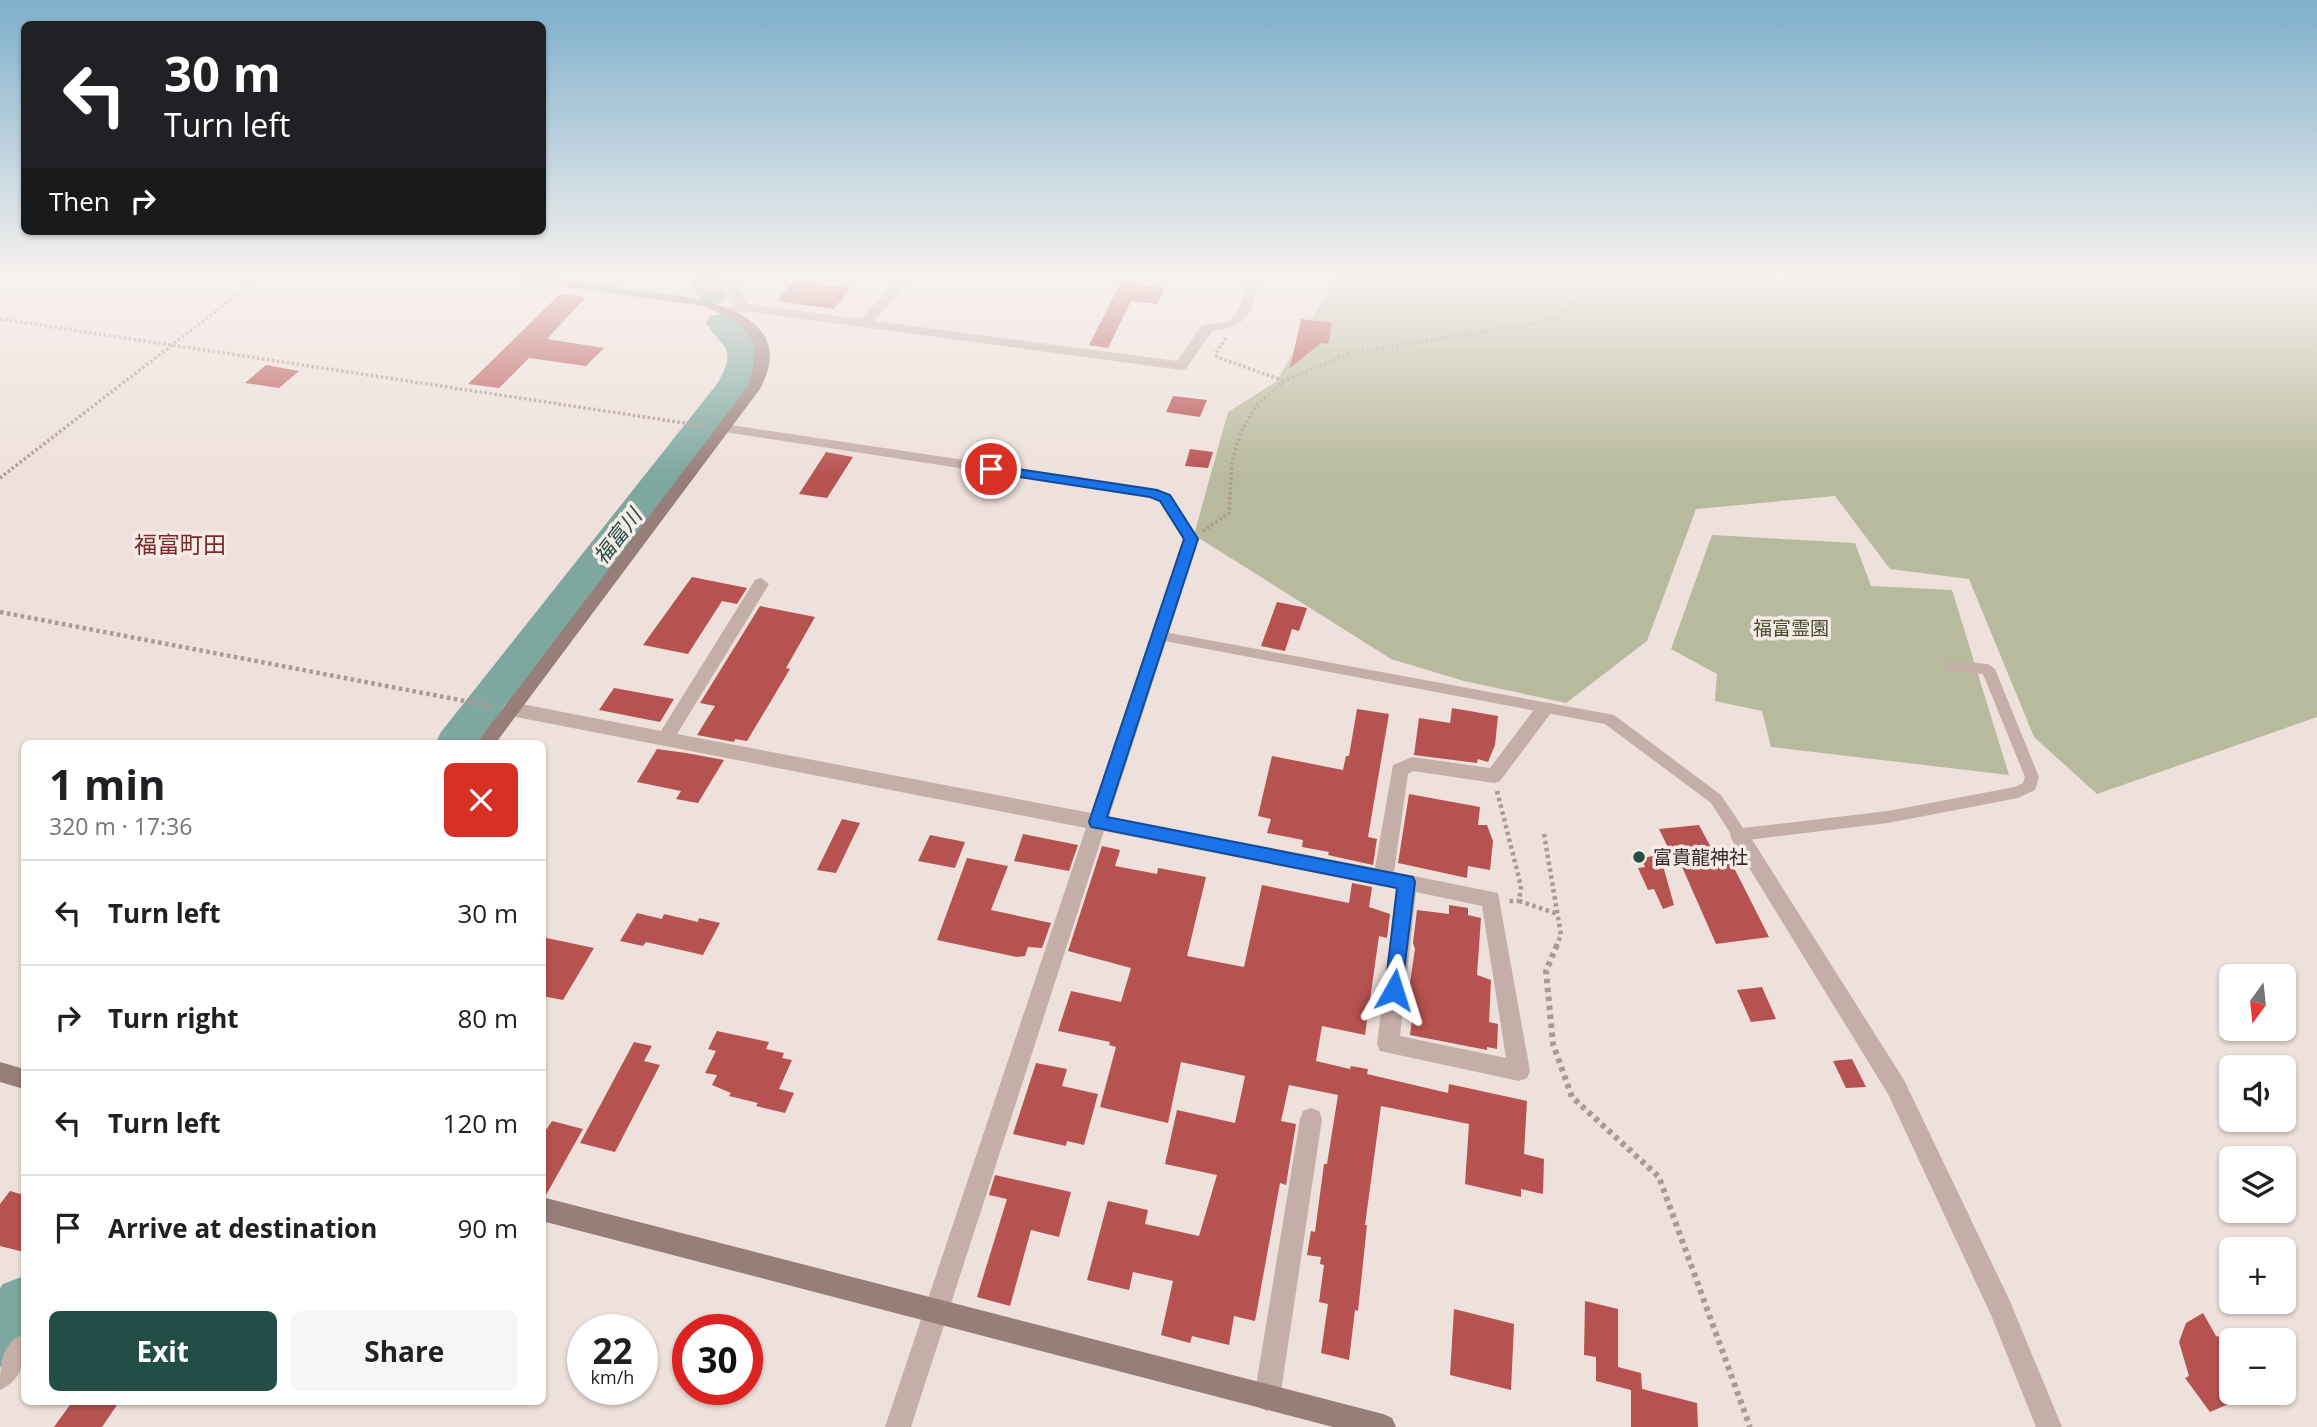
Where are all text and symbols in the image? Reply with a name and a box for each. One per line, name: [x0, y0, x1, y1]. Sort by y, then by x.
text: 30 m: [164, 40, 281, 106]
icon: left: [49, 49, 140, 140]
text: Turn left: [164, 103, 290, 146]
icon: right: [124, 182, 162, 220]
text: Then: [49, 183, 110, 219]
pin: [961, 439, 1021, 499]
icon: arrive: [972, 450, 1010, 488]
water label: 福富川: [587, 501, 649, 569]
district label: 福富町田: [134, 528, 226, 560]
park label: 福富霊園: [1753, 615, 1829, 641]
text: 1 min: [49, 755, 166, 812]
button: close: [444, 763, 518, 837]
text: 320 m · 17:36: [49, 810, 192, 842]
place label: 富貴龍神社: [1653, 844, 1748, 870]
marker: 富貴龍神社: [1631, 849, 1647, 865]
icon: left: [49, 894, 87, 932]
text: Turn left: [108, 895, 220, 931]
text: 30 m: [457, 895, 518, 931]
position arrow: [1357, 953, 1431, 1027]
north arrow: [2219, 964, 2296, 1041]
map controls: [2219, 964, 2296, 1405]
icon: right: [49, 999, 87, 1037]
text: Turn right: [108, 1000, 239, 1036]
text: 80 m: [457, 1000, 518, 1036]
button: sound: [2219, 1055, 2296, 1132]
icon: left: [49, 1104, 87, 1142]
text: Turn left: [108, 1105, 220, 1141]
text: 120 m: [443, 1105, 518, 1141]
button: layers: [2219, 1146, 2296, 1223]
icon: arrive: [49, 1209, 87, 1247]
text: Arrive at destination: [108, 1210, 377, 1246]
text: 90 m: [457, 1210, 518, 1246]
button: +: [2219, 1237, 2296, 1314]
button: Exit: [49, 1311, 277, 1391]
button: Share: [291, 1311, 518, 1391]
speed limit sign: 30: [672, 1314, 763, 1405]
text: 22: [592, 1327, 633, 1374]
button: −: [2219, 1328, 2296, 1405]
text: km/h: [591, 1365, 634, 1389]

